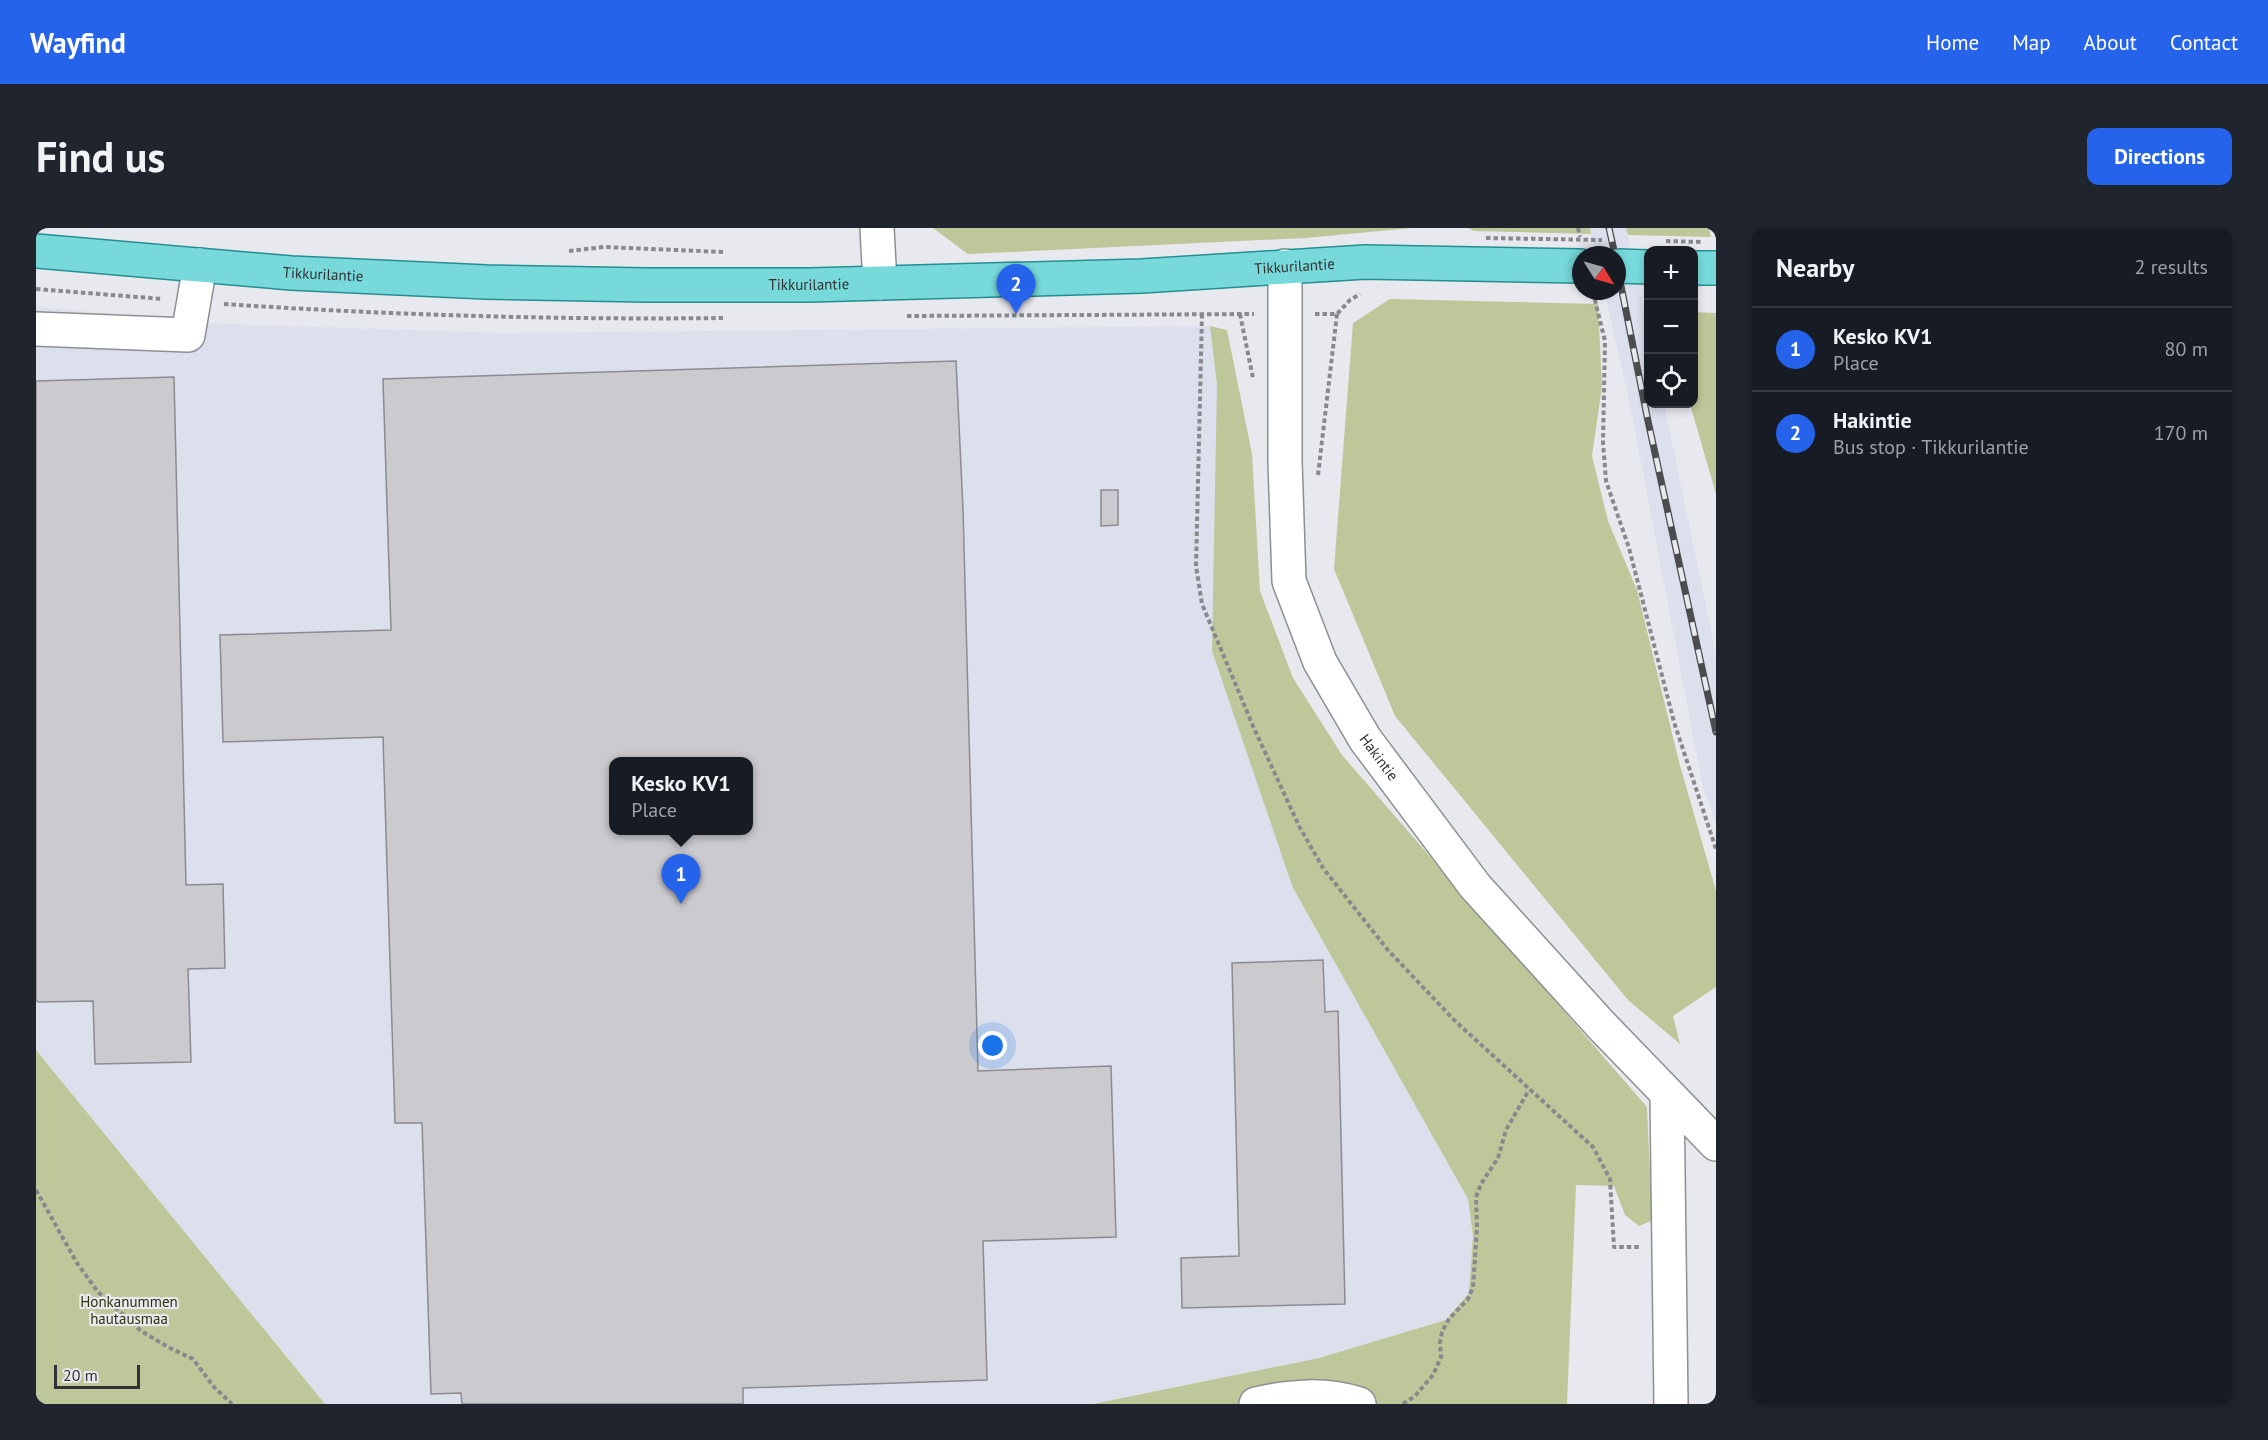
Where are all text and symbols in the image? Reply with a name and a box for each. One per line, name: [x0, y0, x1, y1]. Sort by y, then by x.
text: Wayfind: [30, 24, 126, 61]
text: Home: [1926, 29, 1979, 56]
text: Map: [2012, 29, 2051, 56]
text: About: [2084, 29, 2137, 56]
text: Contact: [2170, 29, 2238, 56]
button: Directions: [2087, 128, 2232, 185]
text: Find us: [36, 129, 165, 184]
north arrow: [1572, 246, 1626, 300]
map controls: [1644, 246, 1698, 408]
button: +: [1644, 246, 1698, 300]
text: Nearby: [1776, 251, 1854, 284]
street label: Tikkurilantie: [1253, 254, 1335, 278]
text: 2 results: [2135, 254, 2208, 280]
street label: Tikkurilantie: [282, 262, 364, 285]
pin: 2: [996, 264, 1036, 314]
street label: Tikkurilantie: [768, 274, 849, 294]
button: −: [1644, 300, 1698, 354]
text: Kesko KV1: [1833, 322, 1933, 350]
text: 1: [1790, 336, 1801, 362]
text: 80 m: [2165, 336, 2208, 362]
text: Place: [1833, 350, 1879, 376]
button: locate: [1644, 354, 1698, 408]
text: Hakintie: [1833, 406, 1912, 434]
text: 2: [1790, 420, 1801, 446]
text: 170 m: [2154, 420, 2208, 446]
text: Bus stop · Tikkurilantie: [1833, 434, 2029, 460]
street label: Hakintie: [1355, 730, 1403, 784]
popup: [609, 757, 753, 835]
text: Kesko KV1: [631, 769, 731, 797]
text: Place: [631, 797, 677, 823]
pin: 1: [662, 854, 700, 904]
your location: [978, 1031, 1007, 1060]
park label: Honkanummen hautausmaa: [80, 1292, 178, 1328]
scale bar: [54, 1362, 140, 1390]
text: 20 m: [63, 1365, 98, 1385]

